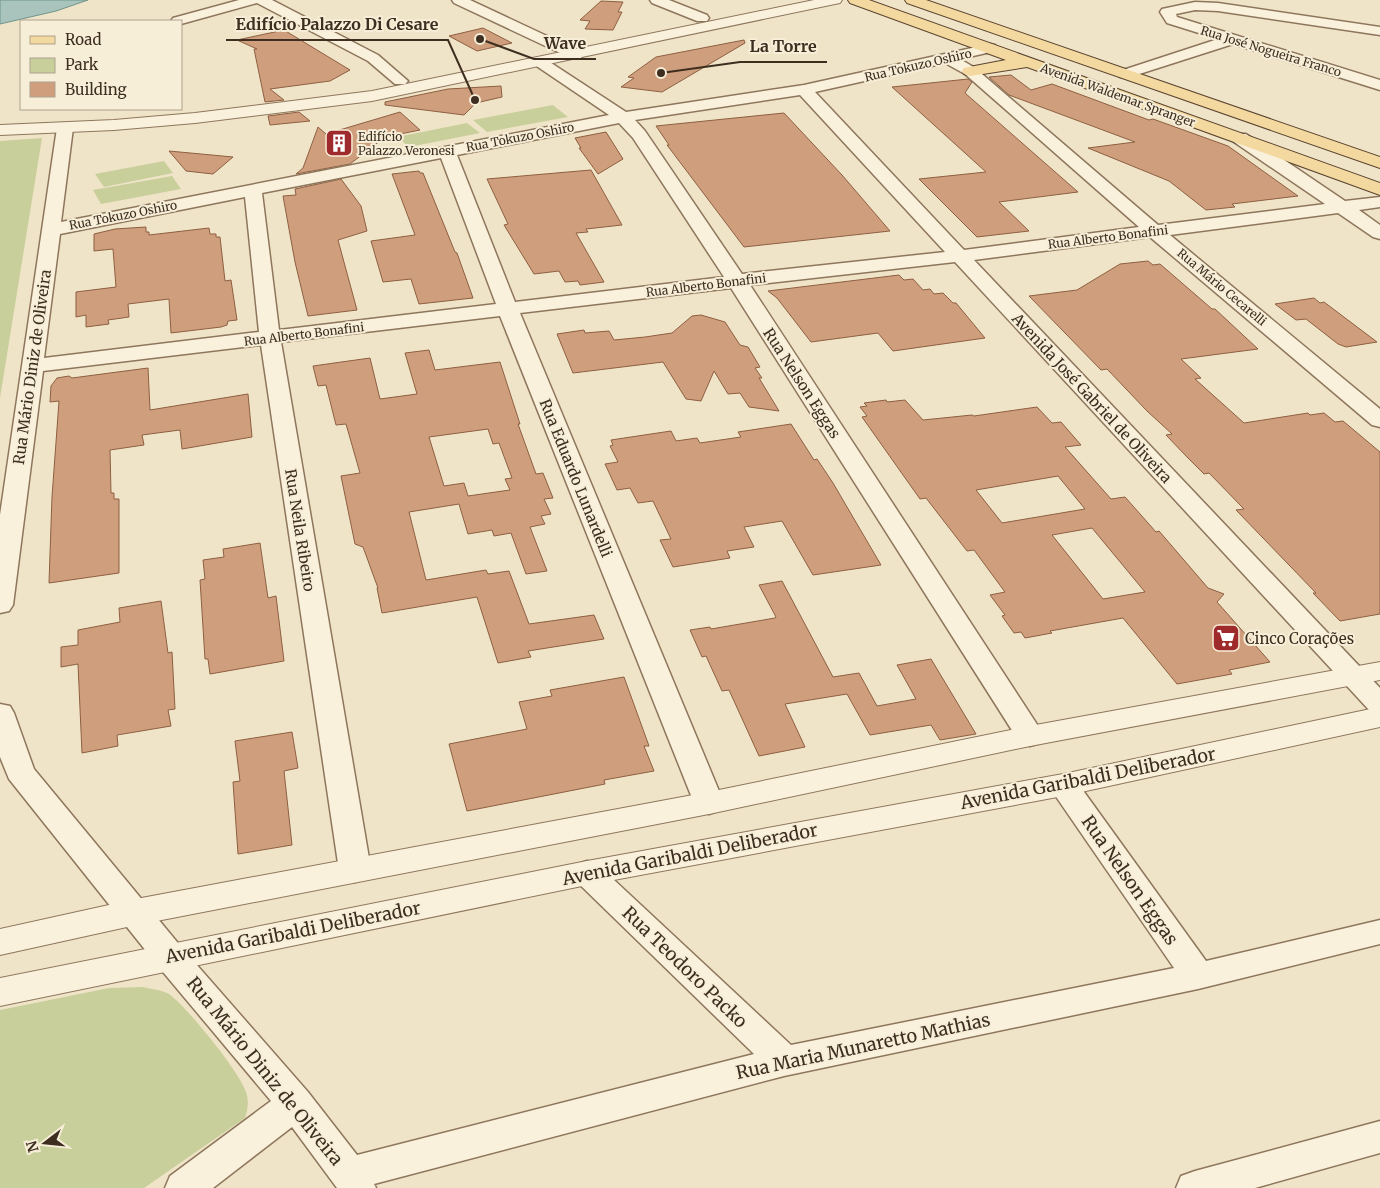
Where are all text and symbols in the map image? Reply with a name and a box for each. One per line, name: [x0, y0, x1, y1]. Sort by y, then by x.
callout: Edifício Palazzo Di Cesare: [226, 9, 448, 40]
text: Edifício Palazzo Di Cesare: [236, 14, 439, 34]
legend: [20, 20, 182, 110]
street label: Rua José Nogueira Franco: [1199, 22, 1343, 80]
callout: Wave: [534, 28, 596, 59]
text: Road: [65, 30, 101, 49]
callout: La Torre: [740, 31, 827, 62]
text: Wave: [543, 33, 586, 53]
text: La Torre: [749, 36, 817, 56]
street label: Rua Tokuzo Oshiro: [863, 45, 973, 85]
text: Park: [65, 55, 99, 74]
street label: Avenida Waldemar Spranger: [1038, 60, 1198, 130]
text: Building: [65, 80, 127, 99]
street label: Rua Tokuzo Oshiro: [465, 119, 575, 155]
building icon: Edifício Palazzo Veronesi: [324, 128, 354, 158]
place label: Edifício Palazzo Veronesi: [358, 129, 455, 158]
street label: Rua Tokuzo Oshiro: [68, 197, 178, 233]
street label: Rua Alberto Bonafini: [1047, 222, 1169, 252]
street label: Rua Mário Cecarelli: [1174, 245, 1270, 329]
street label: Rua Mário Diniz de Oliveira: [9, 268, 55, 466]
street label: Rua Alberto Bonafini: [645, 270, 767, 300]
street label: Avenida José Gabriel de Oliveira: [1007, 308, 1176, 487]
street label: Rua Alberto Bonafini: [243, 319, 365, 349]
street label: Rua Nelson Eggas: [759, 324, 845, 442]
street label: Rua Eduardo Lunardelli: [536, 396, 616, 560]
street label: Rua Neila Ribeiro: [281, 467, 319, 593]
supermarket icon: Cinco Corações: [1211, 623, 1241, 653]
place label: Cinco Corações: [1245, 629, 1354, 648]
street label: Avenida Garibaldi Deliberador: [957, 742, 1218, 814]
street label: Rua Nelson Eggas: [1077, 811, 1184, 950]
street label: Avenida Garibaldi Deliberador: [559, 818, 820, 890]
street label: Avenida Garibaldi Deliberador: [162, 896, 423, 968]
street label: Rua Teodoro Packo: [618, 901, 752, 1033]
street label: Rua Mário Diniz de Oliveira: [182, 972, 348, 1170]
street label: Rua Maria Munaretto Mathias: [734, 1008, 992, 1084]
north arrow: [20, 1118, 70, 1168]
text: N: [22, 1139, 43, 1154]

